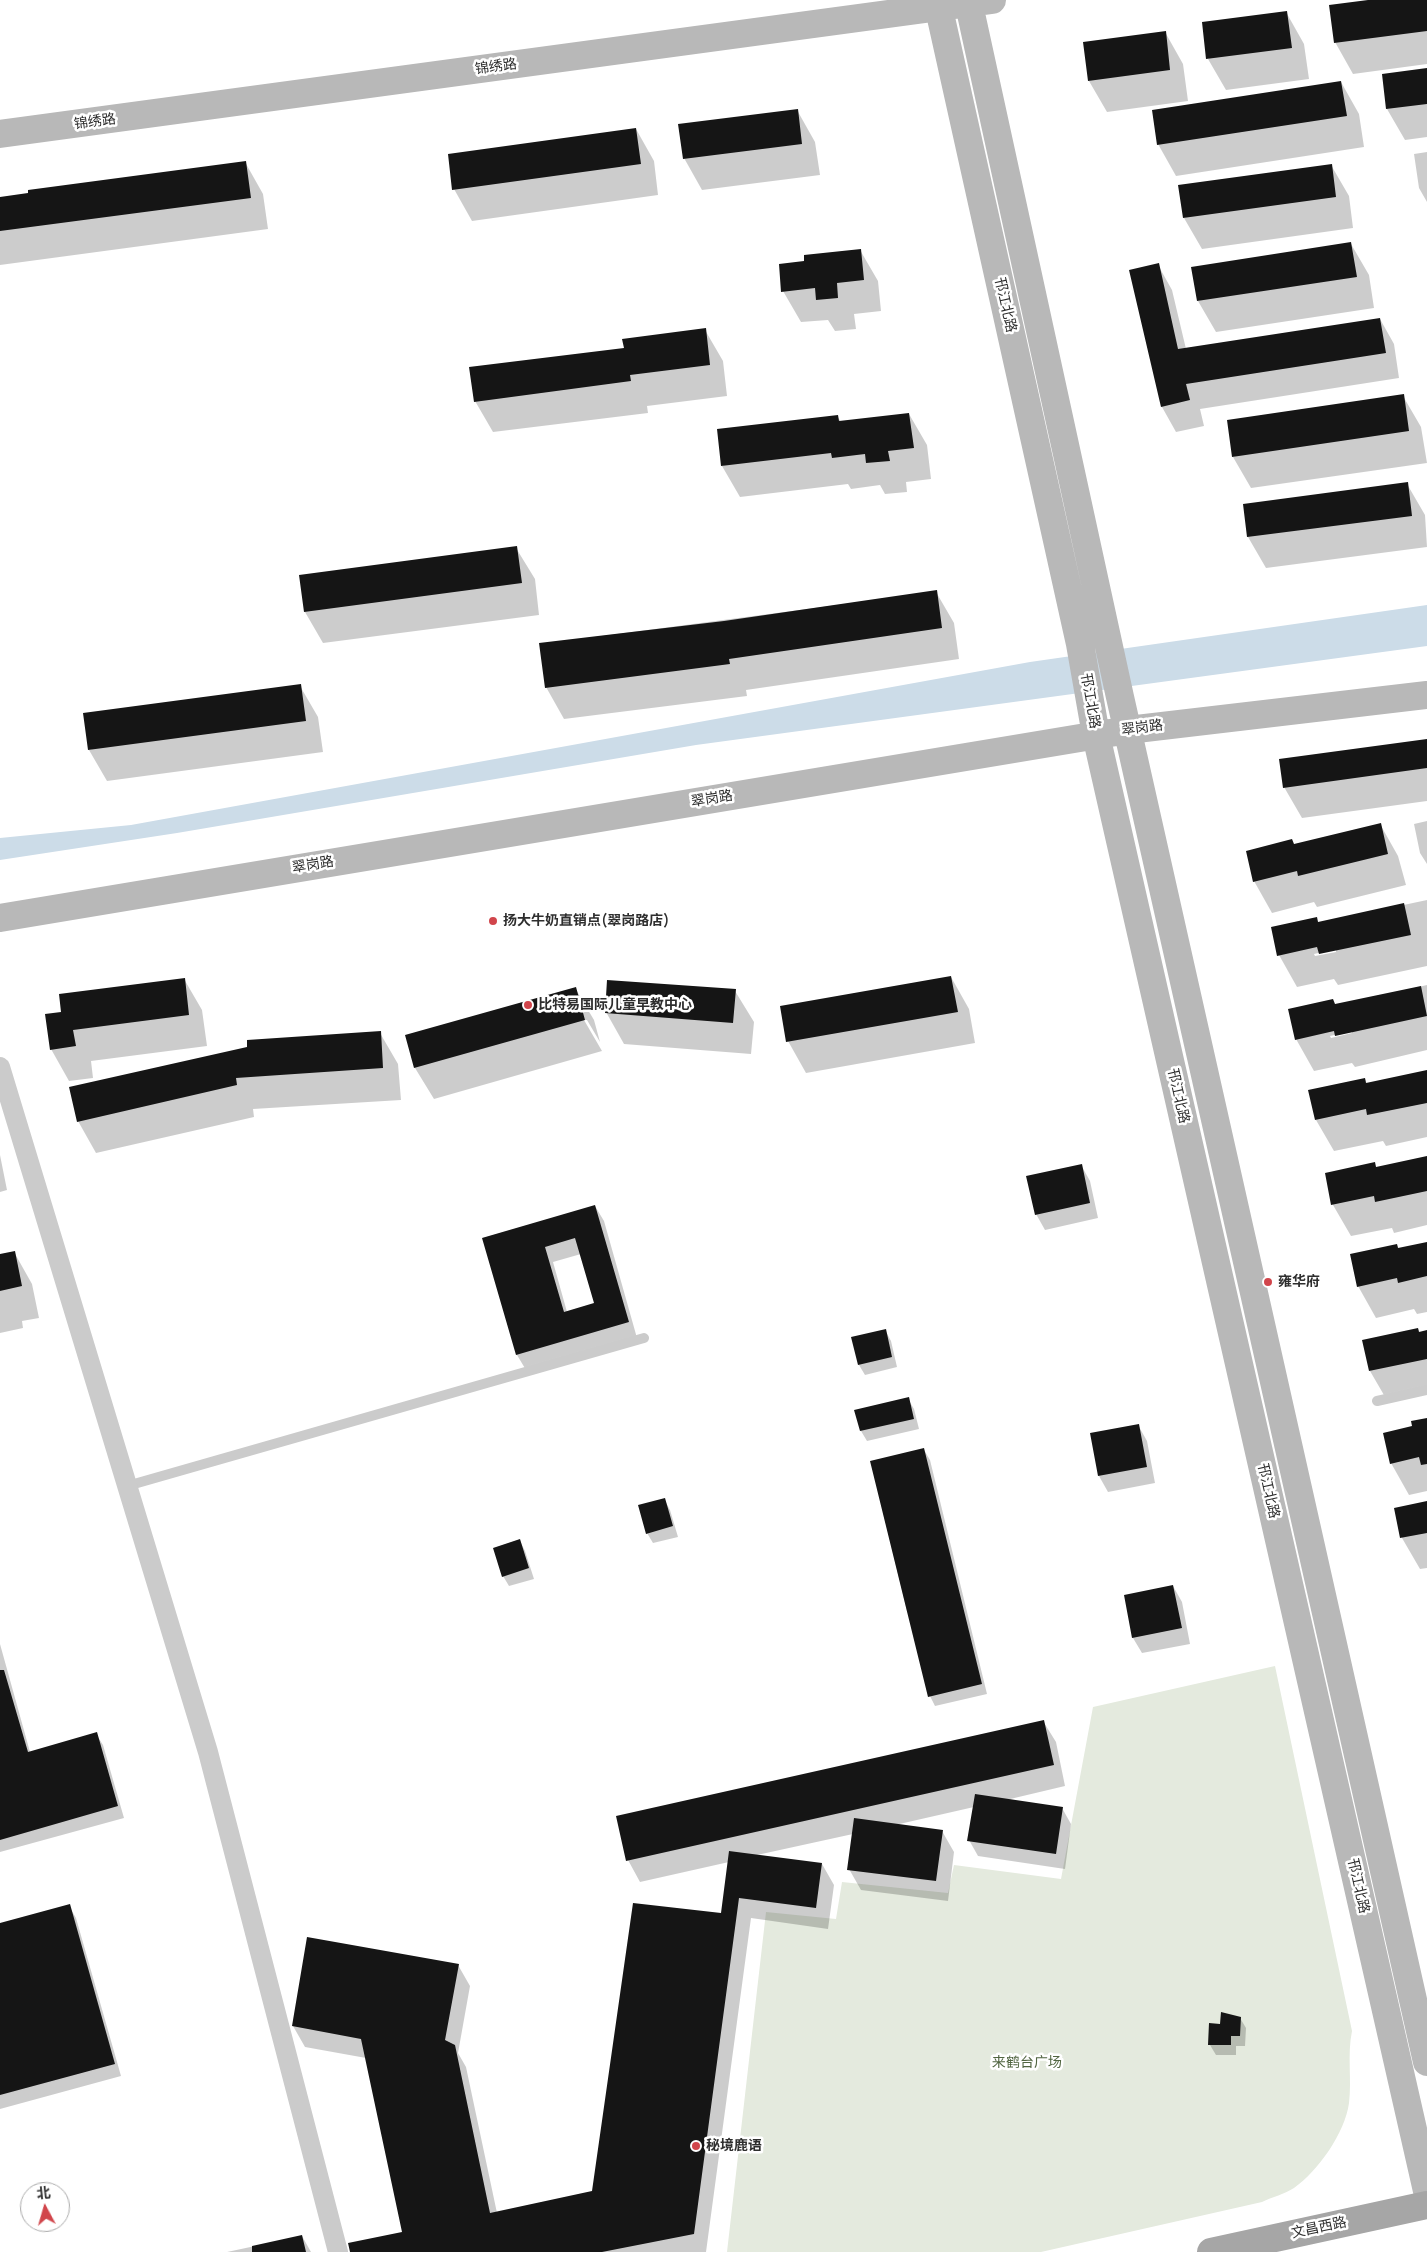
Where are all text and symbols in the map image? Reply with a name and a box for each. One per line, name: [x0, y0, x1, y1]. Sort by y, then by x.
street label: 锦绣路: [474, 56, 518, 78]
street label: 锦绣路: [73, 111, 117, 133]
street label: 邗江北路: [991, 276, 1019, 334]
street label: 邗江北路: [1077, 672, 1103, 730]
street label: 翠岗路: [1120, 717, 1164, 739]
street label: 翠岗路: [690, 787, 734, 811]
street label: 翠岗路: [291, 853, 335, 877]
place label: 扬大牛奶直销点(翠岗路店): [503, 913, 670, 929]
marker: 扬大牛奶直销点(翠岗路店): [487, 915, 499, 927]
place label: 比特易国际儿童早教中心: [538, 997, 692, 1013]
marker: 比特易国际儿童早教中心: [522, 999, 534, 1011]
street label: 邗江北路: [1164, 1067, 1192, 1125]
place label: 雍华府: [1278, 1274, 1320, 1290]
marker: 雍华府: [1262, 1276, 1274, 1288]
street label: 邗江北路: [1254, 1462, 1282, 1520]
street label: 邗江北路: [1344, 1857, 1372, 1915]
park label: 来鹤台广场: [992, 2055, 1062, 2071]
place label: 秘境鹿语: [706, 2138, 762, 2154]
marker: 秘境鹿语: [690, 2140, 702, 2152]
north arrow: [20, 2182, 70, 2232]
text: 北: [36, 2182, 51, 2203]
street label: 文昌西路: [1290, 2214, 1348, 2242]

